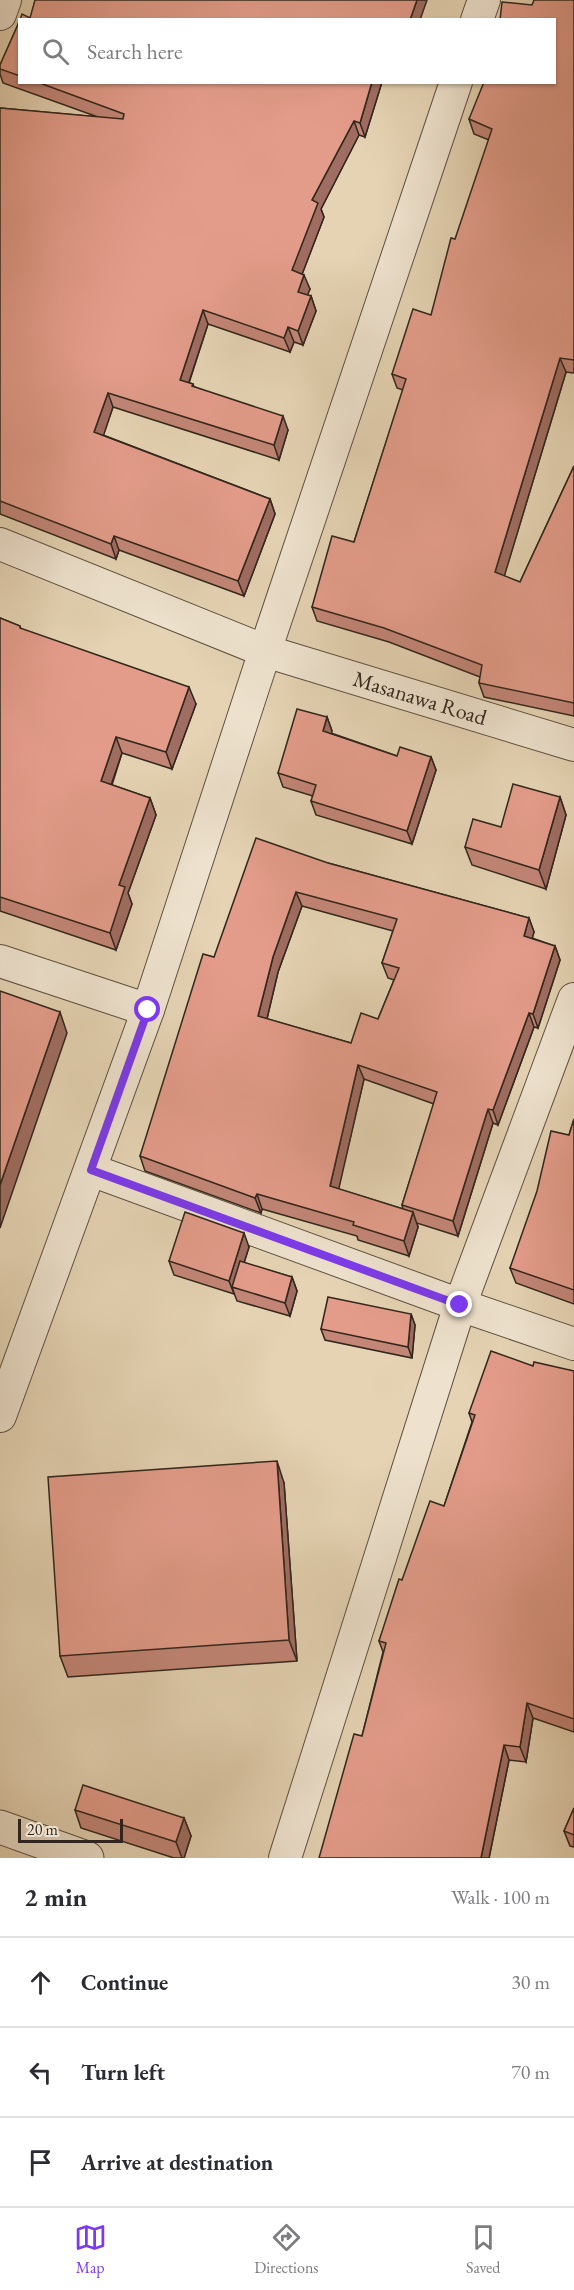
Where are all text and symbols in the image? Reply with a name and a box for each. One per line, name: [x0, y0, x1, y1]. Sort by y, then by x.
search box: [18, 18, 556, 84]
icon: search: [39, 35, 72, 68]
text: Search here: [87, 37, 182, 66]
street label: Masanawa Road: [350, 664, 491, 732]
route start: [134, 996, 160, 1022]
route end: [446, 1291, 472, 1317]
scale bar: [18, 1816, 123, 1844]
text: 20 m: [27, 1819, 58, 1840]
text: 2 min: [24, 1880, 87, 1914]
text: Walk · 100 m: [451, 1884, 550, 1910]
icon: ahead: [24, 1966, 57, 1999]
text: Continue: [81, 1968, 168, 1997]
text: 30 m: [511, 1969, 550, 1995]
icon: left: [24, 2056, 57, 2089]
text: Turn left: [81, 2058, 165, 2087]
text: 70 m: [511, 2059, 550, 2085]
icon: arrive: [24, 2146, 57, 2179]
text: Arrive at destination: [81, 2148, 273, 2177]
tab: Map: [74, 2221, 107, 2278]
tab: Directions: [254, 2221, 319, 2278]
tab: Saved: [466, 2221, 500, 2278]

